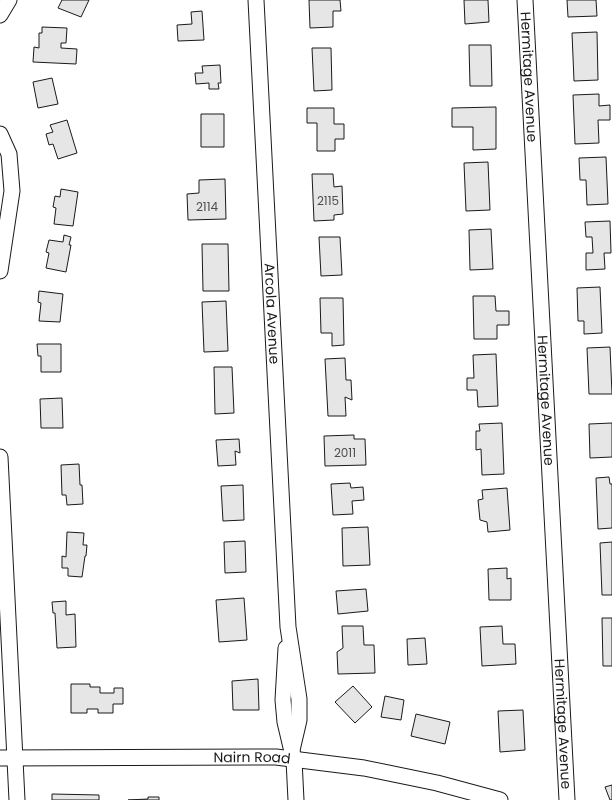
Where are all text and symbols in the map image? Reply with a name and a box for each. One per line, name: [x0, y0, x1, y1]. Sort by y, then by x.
street label: Hermitage Avenue: [516, 11, 542, 143]
house number: 2115: [317, 192, 339, 209]
house number: 2114: [196, 198, 219, 215]
street label: Arcola Avenue: [259, 262, 285, 365]
street label: Hermitage Avenue: [533, 335, 559, 466]
house number: 2011: [334, 444, 356, 461]
street label: Hermitage Avenue: [550, 658, 576, 790]
street label: Nairn Road: [213, 747, 292, 769]

